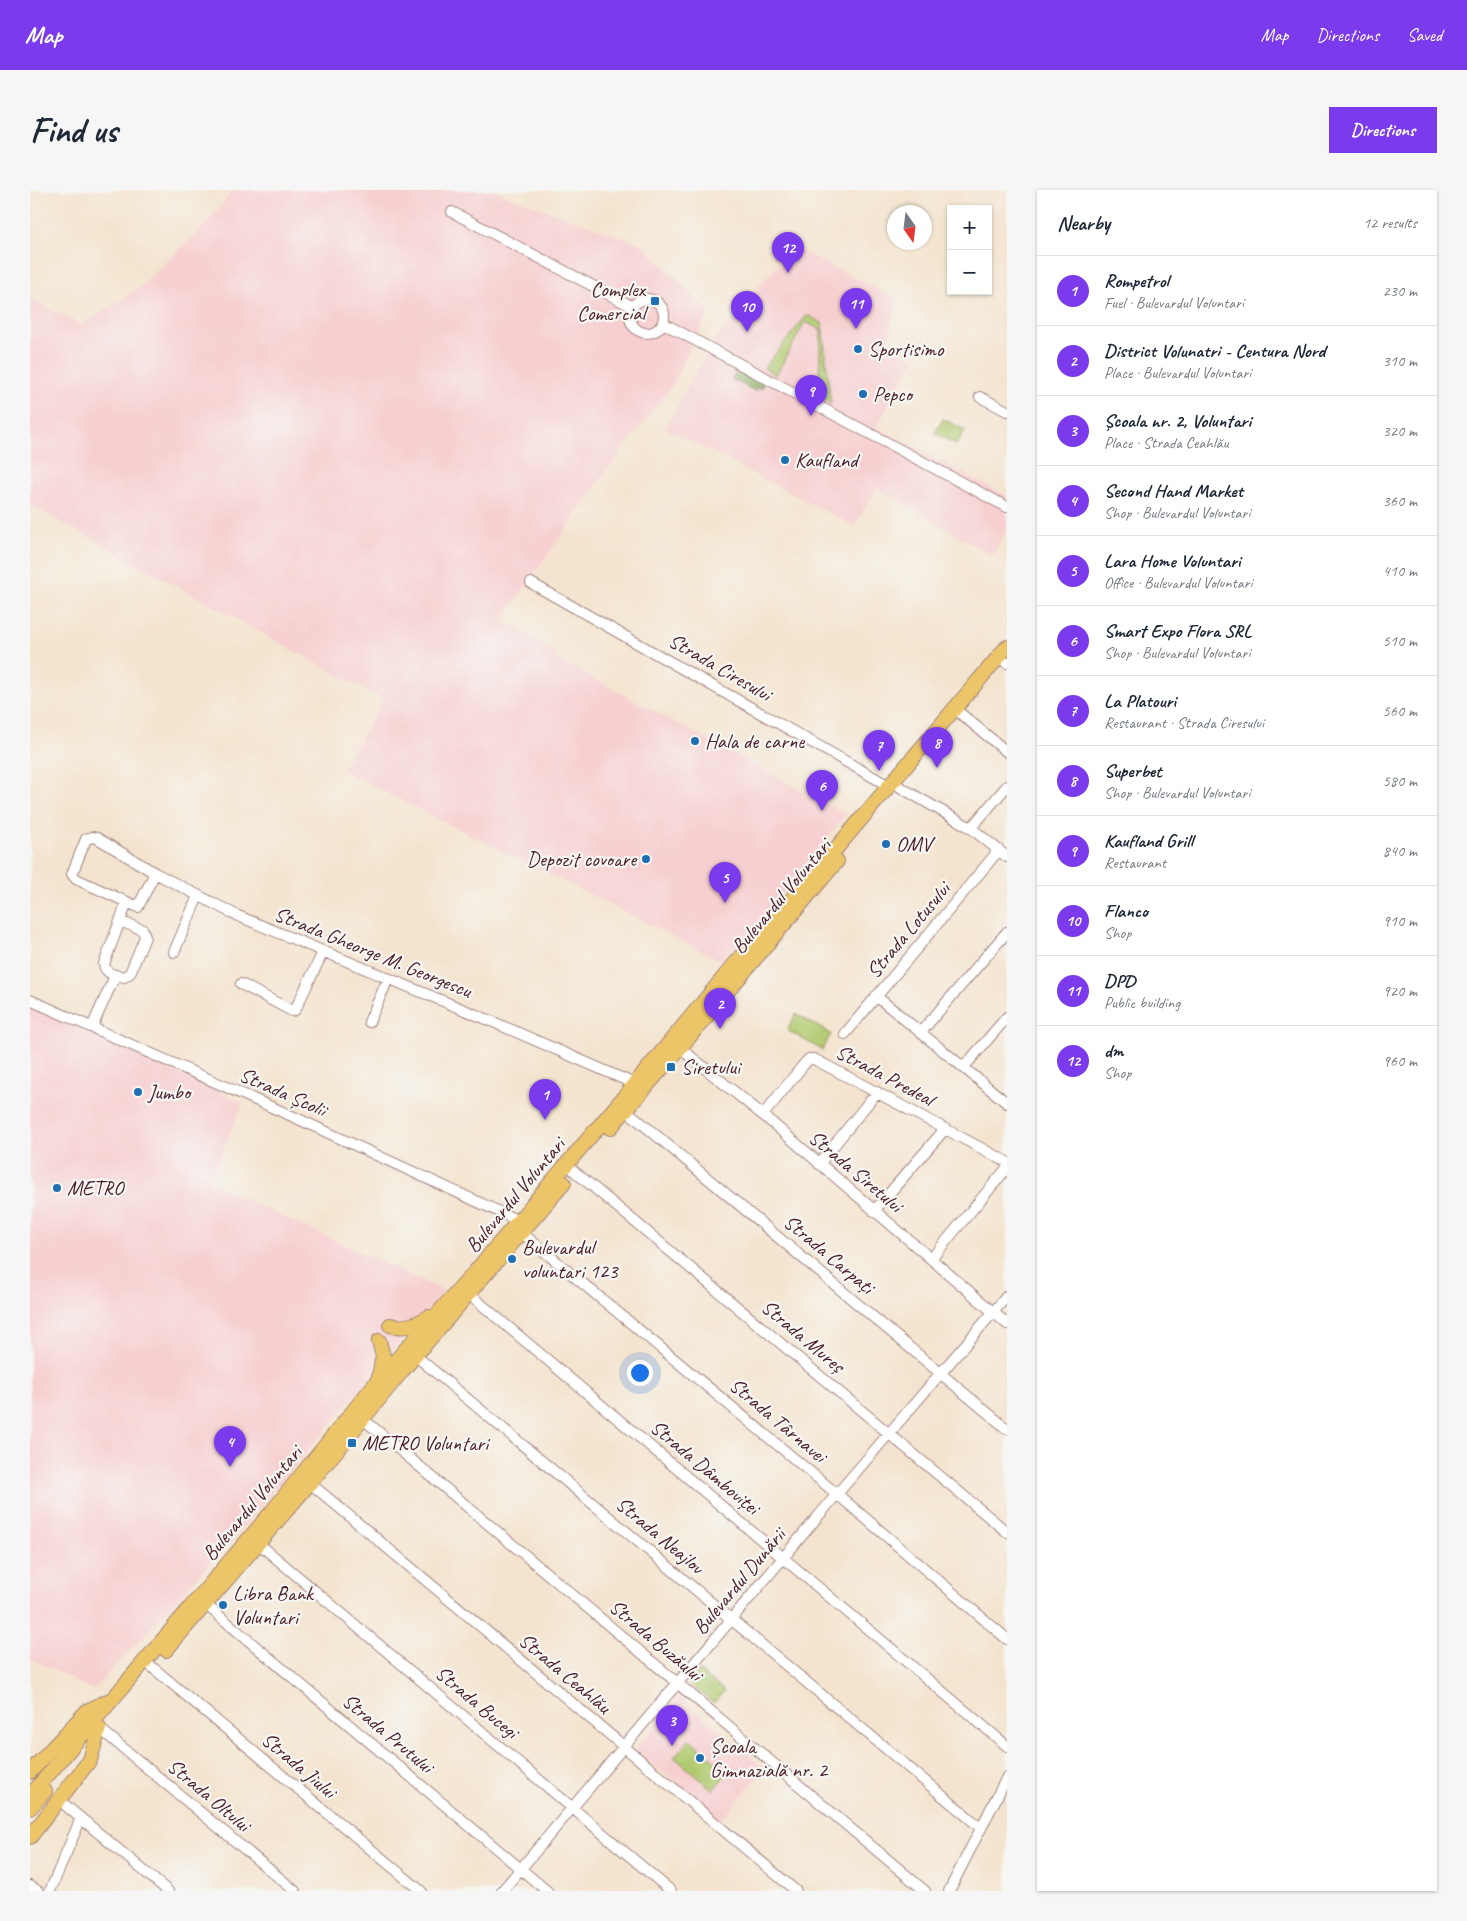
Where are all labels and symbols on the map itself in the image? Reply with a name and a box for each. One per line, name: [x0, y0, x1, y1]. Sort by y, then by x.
north arrow: [887, 205, 932, 250]
pin: 12: [772, 232, 804, 273]
place label: Complex Comercial: [577, 276, 648, 326]
pin: 11: [840, 288, 872, 329]
pin: 10: [731, 291, 763, 332]
marker: Complex Comercial: [649, 295, 661, 307]
place label: Sportisimo: [868, 336, 945, 362]
marker: Sportisimo: [852, 343, 864, 355]
pin: 9: [795, 375, 827, 416]
place label: Pepco: [873, 381, 914, 407]
marker: Pepco: [857, 388, 869, 400]
place label: Kaufland: [795, 447, 861, 473]
marker: Kaufland: [779, 454, 791, 466]
street label: Strada Ciresului: [664, 627, 779, 708]
pin: 8: [921, 727, 953, 768]
place label: Hala de carne: [705, 728, 805, 754]
pin: 7: [863, 730, 895, 771]
marker: Hala de carne: [689, 735, 701, 747]
pin: 6: [806, 770, 838, 811]
street label: Bulevardul Voluntari: [725, 831, 839, 959]
place label: OMV: [896, 831, 937, 857]
marker: OMV: [880, 838, 892, 850]
place label: Depozit covoare: [527, 846, 638, 872]
marker: Depozit covoare: [640, 853, 652, 865]
pin: 5: [709, 862, 741, 903]
street label: Strada Lotusului: [860, 874, 958, 983]
street label: Strada Gheorge M. Georgescu: [271, 901, 477, 1004]
pin: 2: [704, 988, 736, 1029]
street label: Strada Predeal: [832, 1038, 941, 1113]
place label: Siretului: [681, 1054, 743, 1080]
street label: Strada Școlii: [235, 1061, 333, 1124]
marker: Siretului: [665, 1061, 677, 1073]
place label: Jumbo: [147, 1079, 193, 1105]
pin: 1: [529, 1079, 561, 1120]
marker: Jumbo: [132, 1086, 144, 1098]
street label: Strada Siretului: [804, 1124, 911, 1220]
street label: Bulevardul Voluntari: [459, 1130, 573, 1258]
place label: METRO: [67, 1175, 126, 1201]
marker: METRO: [51, 1182, 63, 1194]
street label: Strada Carpați: [778, 1209, 882, 1301]
place label: Bulevardul voluntari 123: [522, 1234, 619, 1284]
marker: Bulevardul voluntari 123: [506, 1253, 518, 1265]
street label: Strada Mureș: [756, 1294, 851, 1379]
your location: [627, 1360, 653, 1386]
street label: Strada Târnavei: [724, 1372, 834, 1470]
street label: Strada Dâmboviței: [645, 1414, 767, 1522]
pin: 4: [214, 1426, 246, 1467]
place label: METRO Voluntari: [362, 1430, 491, 1456]
marker: METRO Voluntari: [346, 1437, 358, 1449]
street label: Bulevardul Voluntari: [196, 1438, 310, 1566]
street label: Strada Neajlov: [611, 1491, 711, 1581]
street label: Bulevardul Dunării: [687, 1520, 793, 1639]
place label: Libra Bank Voluntari: [233, 1580, 315, 1630]
street label: Strada Buzăului: [604, 1593, 710, 1689]
marker: Libra Bank Voluntari: [217, 1599, 229, 1611]
street label: Strada Ceahlău: [514, 1627, 617, 1720]
street label: Strada Bucegi: [430, 1660, 526, 1746]
street label: Strada Prutului: [337, 1687, 441, 1781]
pin: 3: [656, 1705, 688, 1746]
street label: Strada Jiului: [256, 1726, 344, 1806]
place label: Școala Gimnazială nr. 2: [710, 1733, 829, 1783]
marker: Școala Gimnazială nr. 2: [694, 1752, 706, 1764]
street label: Strada Oltului: [162, 1753, 258, 1839]

